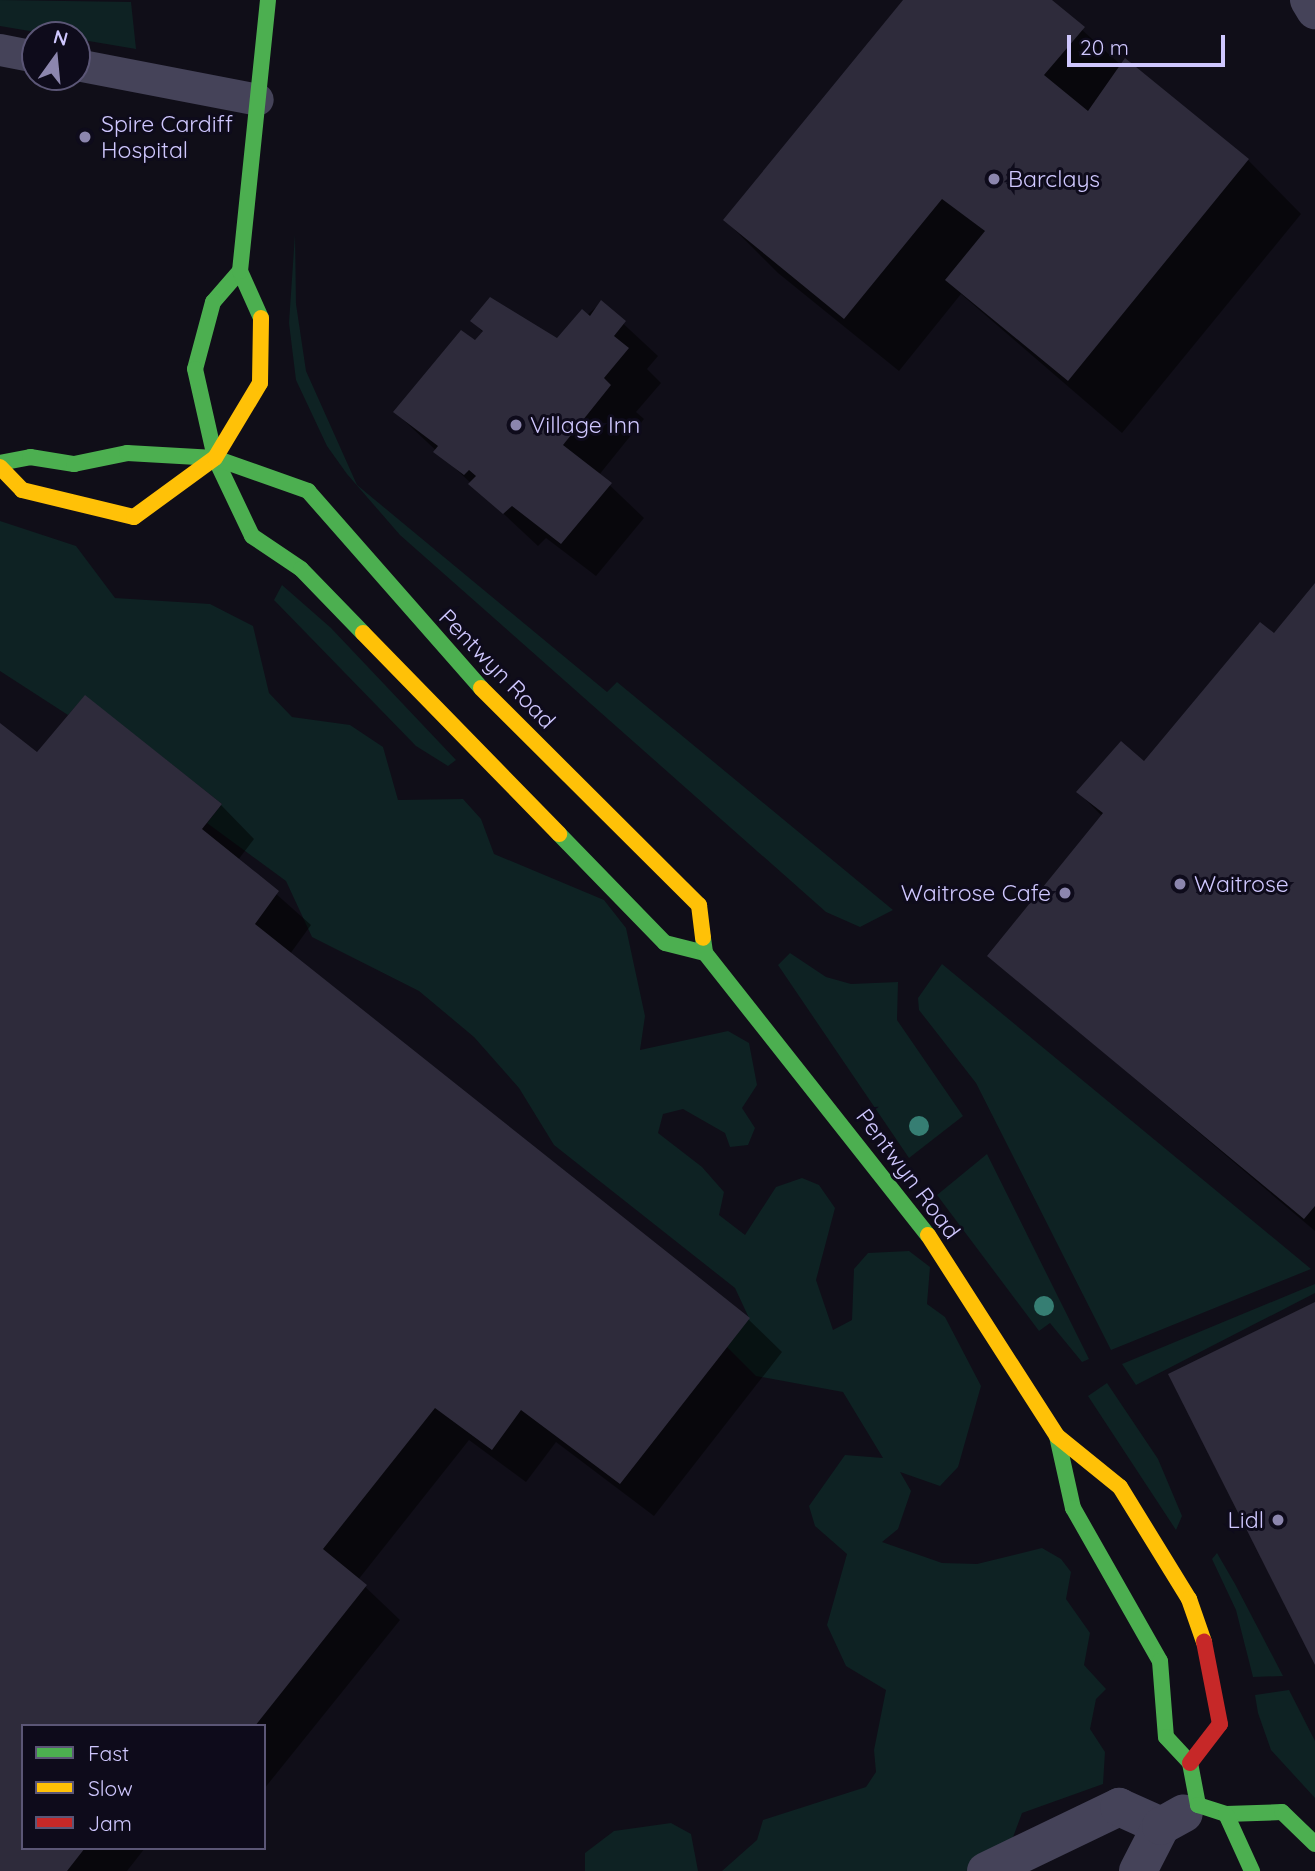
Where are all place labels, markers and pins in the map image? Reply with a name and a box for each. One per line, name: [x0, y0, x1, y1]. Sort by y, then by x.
place label: Spire Cardiff Hospital: [101, 110, 233, 164]
marker: Spire Cardiff Hospital: [75, 127, 95, 147]
place label: Barclays: [1008, 165, 1100, 193]
marker: Barclays: [986, 171, 1002, 187]
place label: Village Inn: [530, 411, 640, 439]
marker: Village Inn: [508, 417, 524, 433]
place label: Waitrose: [1194, 870, 1289, 898]
marker: Waitrose: [1172, 876, 1188, 892]
place label: Waitrose Cafe: [901, 879, 1051, 907]
marker: Waitrose Cafe: [1057, 885, 1073, 901]
place label: Lidl: [1228, 1506, 1264, 1534]
marker: Lidl: [1270, 1512, 1286, 1528]

